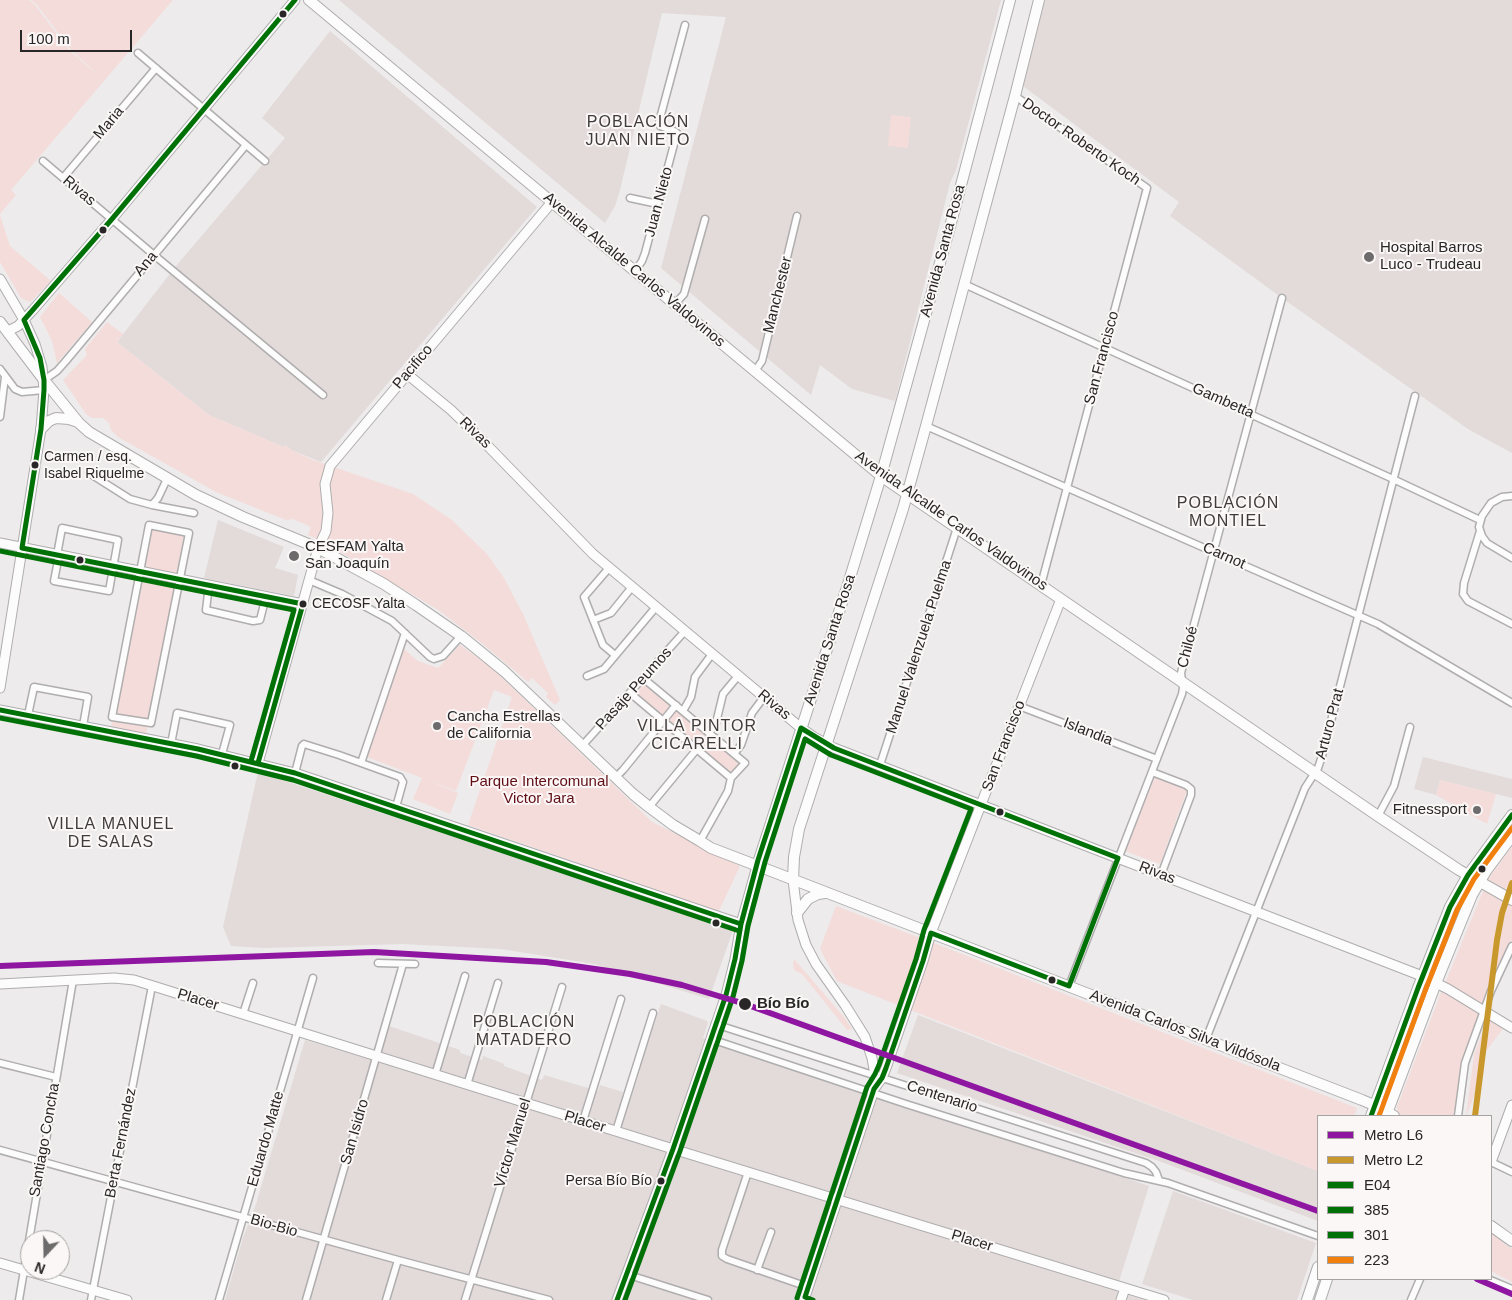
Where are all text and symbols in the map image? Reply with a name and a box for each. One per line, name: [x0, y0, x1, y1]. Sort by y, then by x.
unlabelled marker: [278, 9, 288, 19]
scale bar: [22, 20, 135, 52]
text: 100 m: [28, 30, 70, 47]
street label: Doctor Roberto Koch: [1018, 94, 1144, 190]
street label: Maria: [90, 103, 128, 143]
district label: POBLACIÓN JUAN NIETO: [584, 113, 692, 151]
street label: Juan Nieto: [641, 165, 677, 239]
street label: Rivas: [59, 172, 99, 210]
street label: Avenida Santa Rosa: [917, 183, 969, 319]
street label: Avenida Alcalde Carlos Valdovinos: [540, 189, 728, 351]
unlabelled marker: [98, 225, 108, 235]
place label: Hospital Barros Luco - Trudeau: [1380, 239, 1483, 274]
street label: Ana: [131, 248, 161, 280]
marker: Hospital Barros Luco - Trudeau: [1362, 250, 1376, 264]
street label: Manchester: [760, 255, 796, 335]
street label: San Francisco: [1081, 309, 1123, 407]
street label: Pacifico: [389, 341, 437, 393]
street label: Gambetta: [1189, 379, 1257, 423]
street label: Rivas: [455, 413, 495, 453]
street label: Avenida Alcalde Carlos Valdovinos: [851, 447, 1051, 595]
place label: Carmen / esq. Isabel Riquelme: [44, 449, 144, 482]
marker: Carmen / esq. Isabel Riquelme: [30, 460, 40, 470]
district label: POBLACIÓN MONTIEL: [1176, 494, 1280, 532]
place label: CESFAM Yalta San Joaquín: [305, 538, 404, 573]
street label: Carnot: [1200, 539, 1248, 573]
marker: CESFAM Yalta San Joaquín: [287, 549, 301, 563]
unlabelled marker: [75, 555, 85, 565]
street label: Manuel Valenzuela Puelma: [882, 558, 956, 736]
street label: Avenida Santa Rosa: [800, 572, 860, 708]
place label: CECOSF Yalta: [312, 596, 405, 612]
marker: CECOSF Yalta: [298, 599, 308, 609]
street label: Chiloé: [1174, 624, 1202, 670]
street label: Pasaje Peumos: [592, 644, 676, 734]
street label: Rivas: [754, 686, 794, 724]
street label: Arturo Prat: [1312, 687, 1348, 761]
street label: San Francisco: [978, 698, 1030, 794]
place label: Cancha Estrellas de California: [447, 708, 560, 743]
street label: Islandia: [1061, 714, 1115, 750]
district label: VILLA PINTOR CICARELLI: [635, 717, 759, 755]
marker: Cancha Estrellas de California: [431, 720, 443, 732]
unlabelled marker: [230, 761, 240, 771]
park label: Parque Intercomunal Victor Jara: [469, 773, 609, 808]
place label: Fitnessport: [1393, 801, 1467, 819]
marker: Fitnessport: [1471, 804, 1483, 816]
unlabelled marker: [995, 807, 1005, 817]
district label: VILLA MANUEL DE SALAS: [46, 815, 176, 853]
street label: Rivas: [1136, 858, 1178, 888]
unlabelled marker: [1477, 864, 1487, 874]
unlabelled marker: [711, 918, 721, 928]
unlabelled marker: [1047, 975, 1057, 985]
street label: Placer: [175, 985, 221, 1015]
street label: Avenida Carlos Silva Vildósola: [1087, 986, 1283, 1076]
place label: Bío Bío: [757, 995, 809, 1013]
marker: Bío Bío: [737, 996, 753, 1012]
district label: POBLACIÓN MATADERO: [472, 1013, 576, 1051]
street label: Centenario: [904, 1077, 980, 1117]
street label: Santiago Concha: [26, 1082, 64, 1198]
street label: Berta Fernández: [102, 1086, 140, 1200]
street label: Eduardo Matte: [244, 1089, 288, 1189]
street label: Víctor Manuel: [491, 1096, 535, 1190]
street label: San Isidro: [337, 1097, 373, 1167]
street label: Placer: [562, 1107, 608, 1137]
legend: [1317, 1115, 1492, 1280]
text: Metro L6: [1364, 1126, 1423, 1143]
text: Metro L2: [1364, 1151, 1423, 1168]
place label: Persa Bío Bío: [566, 1173, 652, 1189]
marker: Persa Bío Bío: [656, 1176, 666, 1186]
text: E04: [1364, 1176, 1391, 1193]
text: 385: [1364, 1201, 1389, 1218]
street label: Bio-Bio: [248, 1211, 300, 1241]
street label: Placer: [949, 1226, 995, 1256]
text: 301: [1364, 1226, 1389, 1243]
north arrow: [20, 1230, 70, 1280]
text: 223: [1364, 1251, 1389, 1268]
text: N: [32, 1259, 48, 1277]

